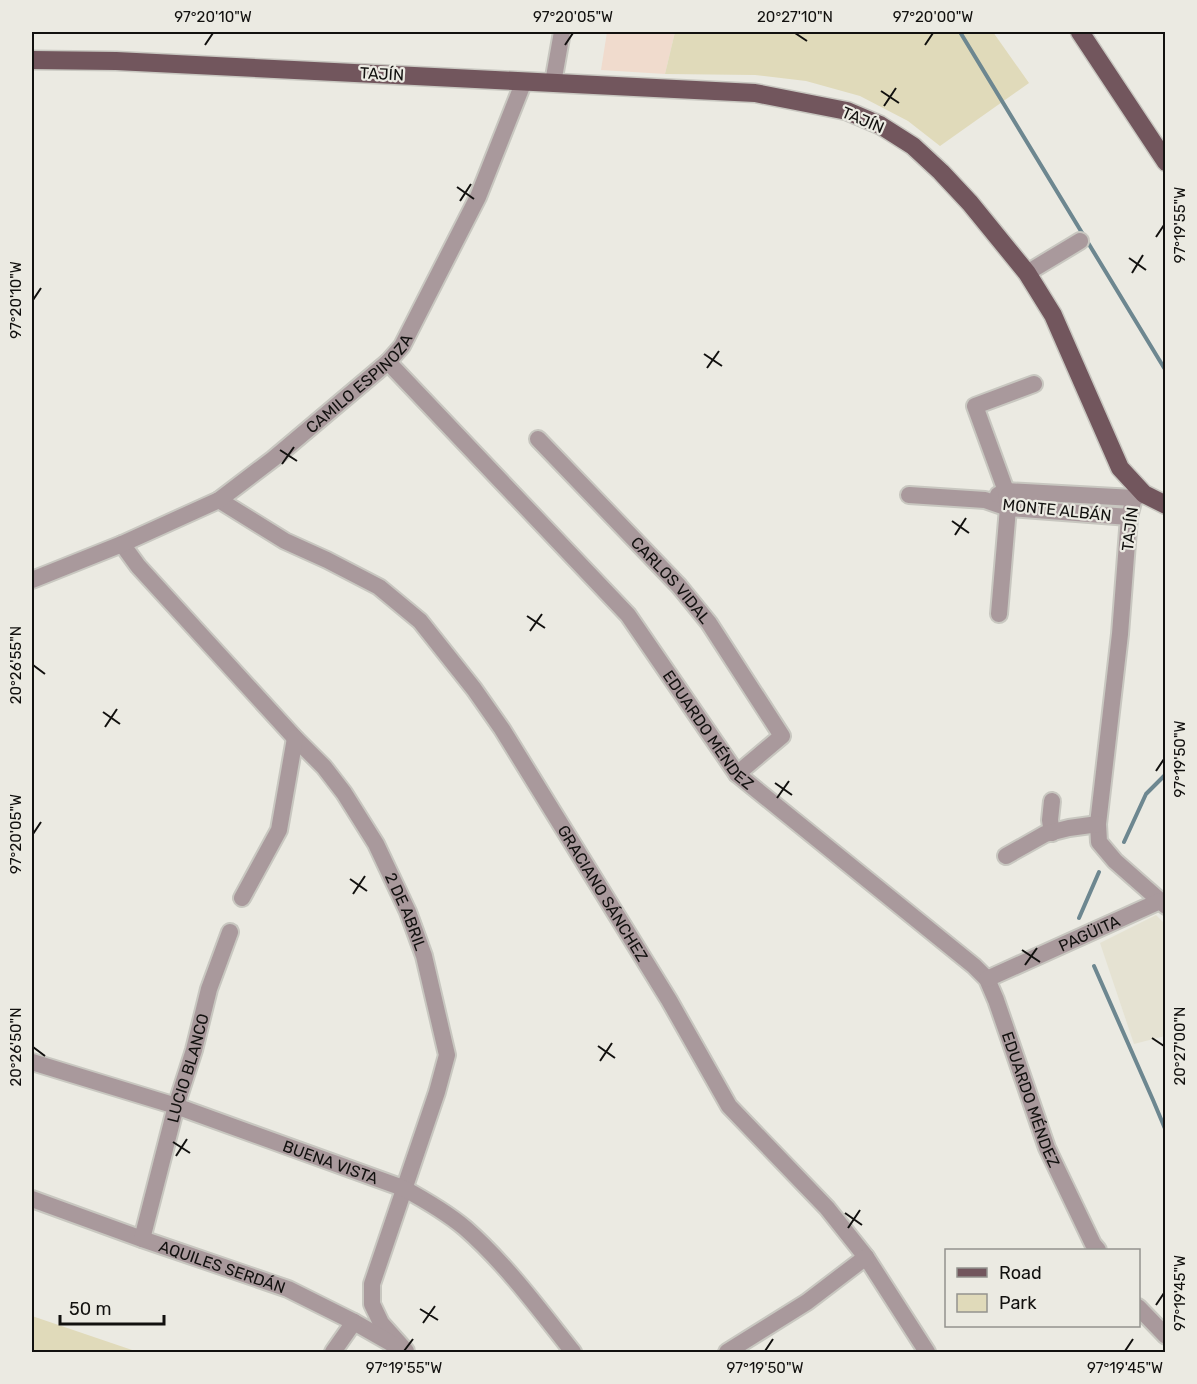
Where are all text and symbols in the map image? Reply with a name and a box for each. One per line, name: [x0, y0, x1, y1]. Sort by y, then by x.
text: 97°20'10"W: [174, 8, 252, 26]
text: 97°20'05"W: [533, 8, 613, 26]
text: 20°27'10"N: [757, 8, 833, 26]
text: 97°20'00"W: [893, 8, 973, 26]
street label: TAJÍN: [359, 63, 405, 85]
street label: TAJÍN: [839, 103, 887, 137]
text: 97°19'55"W: [1171, 187, 1189, 263]
text: 97°20'10"W: [7, 261, 25, 339]
street label: CAMILO ESPINOZA: [302, 330, 416, 437]
street label: MONTE ALBÁN: [1002, 495, 1112, 525]
street label: TAJÍN: [1118, 506, 1142, 552]
street label: CARLOS VIDAL: [627, 533, 715, 627]
text: 20°26'55"N: [7, 626, 25, 704]
street label: EDUARDO MÉNDEZ: [659, 666, 758, 793]
text: 97°19'50"W: [1171, 720, 1189, 798]
text: 97°20'05"W: [7, 794, 25, 874]
street label: GRACIANO SÁNCHEZ: [554, 821, 652, 965]
street label: 2 DE ABRIL: [381, 869, 431, 953]
street label: PAGÜITA: [1055, 911, 1123, 955]
text: 20°27'00"N: [1171, 1006, 1189, 1086]
text: 20°26'50"N: [7, 1007, 25, 1087]
street label: LUCIO BLANCO: [163, 1011, 212, 1125]
street label: EDUARDO MÉNDEZ: [998, 1029, 1064, 1170]
street label: BUENA VISTA: [280, 1136, 381, 1188]
street label: AQUILES SERDÁN: [157, 1236, 288, 1297]
legend: [945, 1249, 1140, 1327]
text: 97°19'45"W: [1171, 1255, 1189, 1331]
text: Road: [999, 1262, 1042, 1284]
scale bar: [60, 1288, 164, 1326]
text: Park: [999, 1292, 1037, 1314]
text: 50 m: [69, 1298, 112, 1320]
text: 97°19'55"W: [366, 1359, 442, 1377]
text: 97°19'50"W: [726, 1359, 804, 1377]
text: 97°19'45"W: [1087, 1359, 1163, 1377]

